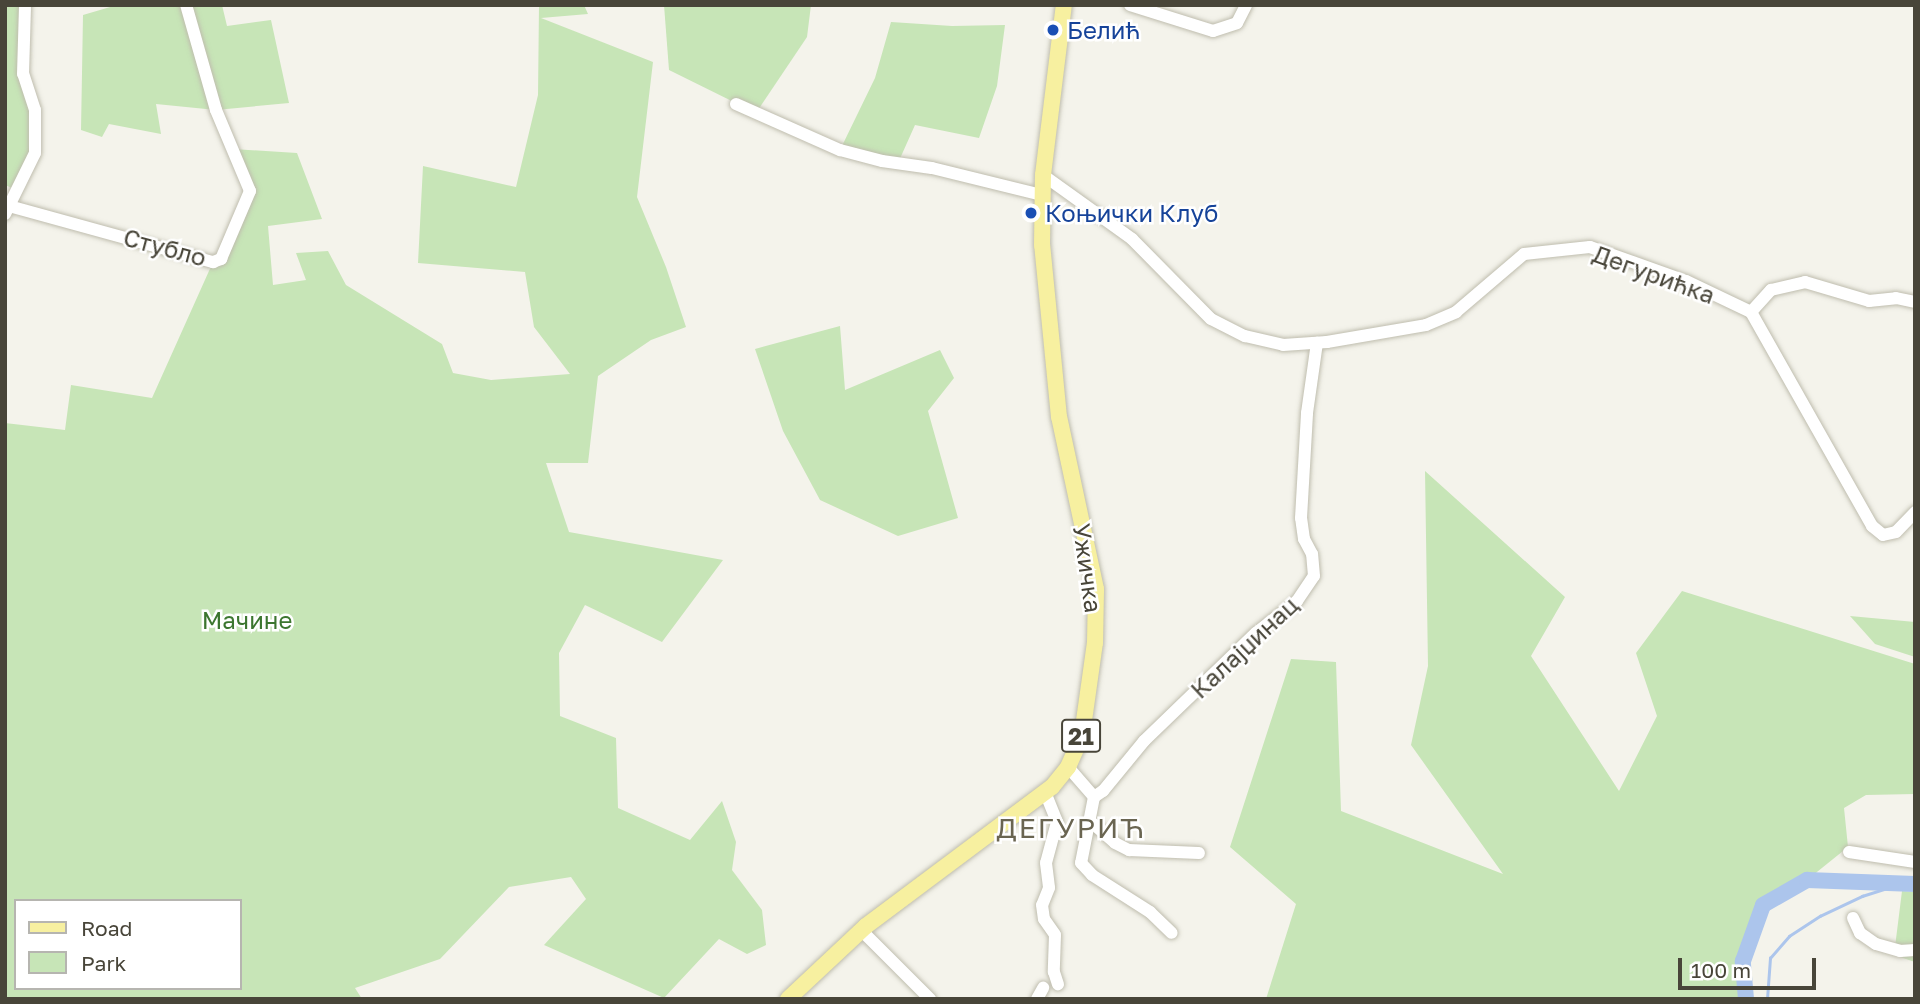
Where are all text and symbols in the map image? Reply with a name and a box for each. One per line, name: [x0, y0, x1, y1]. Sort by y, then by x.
place label: Белић: [1067, 16, 1140, 44]
marker: Белић: [1045, 22, 1061, 38]
place label: Коњички Клуб: [1045, 199, 1218, 227]
marker: Коњички Клуб: [1023, 205, 1039, 221]
street label: Стубло: [120, 222, 210, 272]
street label: Дегурићка: [1589, 239, 1719, 309]
street label: Ужичка: [1067, 521, 1109, 615]
street label: Калајџинац: [1184, 590, 1304, 704]
park label: Мачине: [202, 606, 292, 634]
road number: 21: [1060, 716, 1102, 756]
district label: ДЕГУРИЋ: [997, 811, 1145, 845]
legend: [14, 899, 242, 990]
text: Road: [81, 915, 132, 941]
scale bar: [1682, 944, 1820, 988]
text: Park: [81, 950, 126, 976]
text: 100 m: [1691, 957, 1751, 983]

